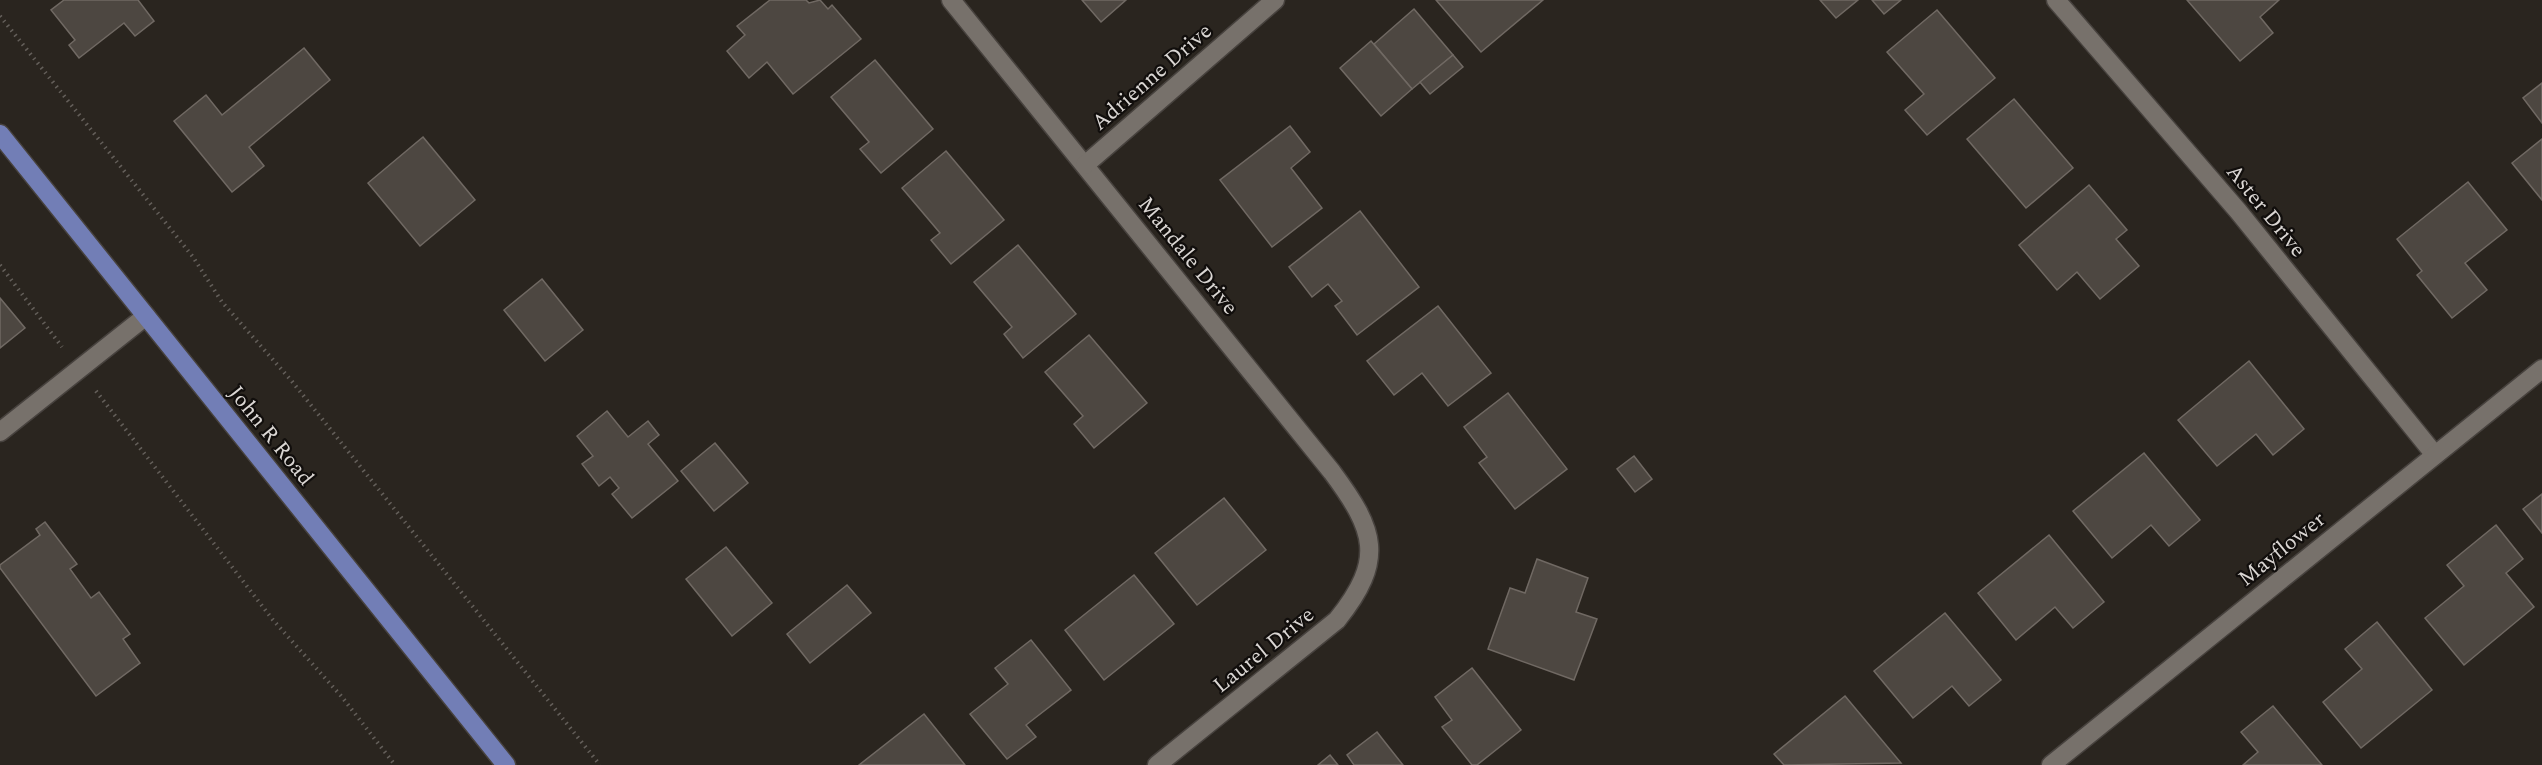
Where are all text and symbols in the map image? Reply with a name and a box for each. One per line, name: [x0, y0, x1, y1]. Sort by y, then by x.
street label: Adrienne Drive: [1084, 15, 1220, 139]
street label: Aster Drive: [2218, 157, 2314, 265]
street label: Mandale Drive: [1130, 190, 1246, 322]
street label: John R Road: [220, 379, 322, 493]
street label: Mayflower: [2231, 503, 2333, 595]
street label: Laurel Drive: [1206, 599, 1322, 701]

